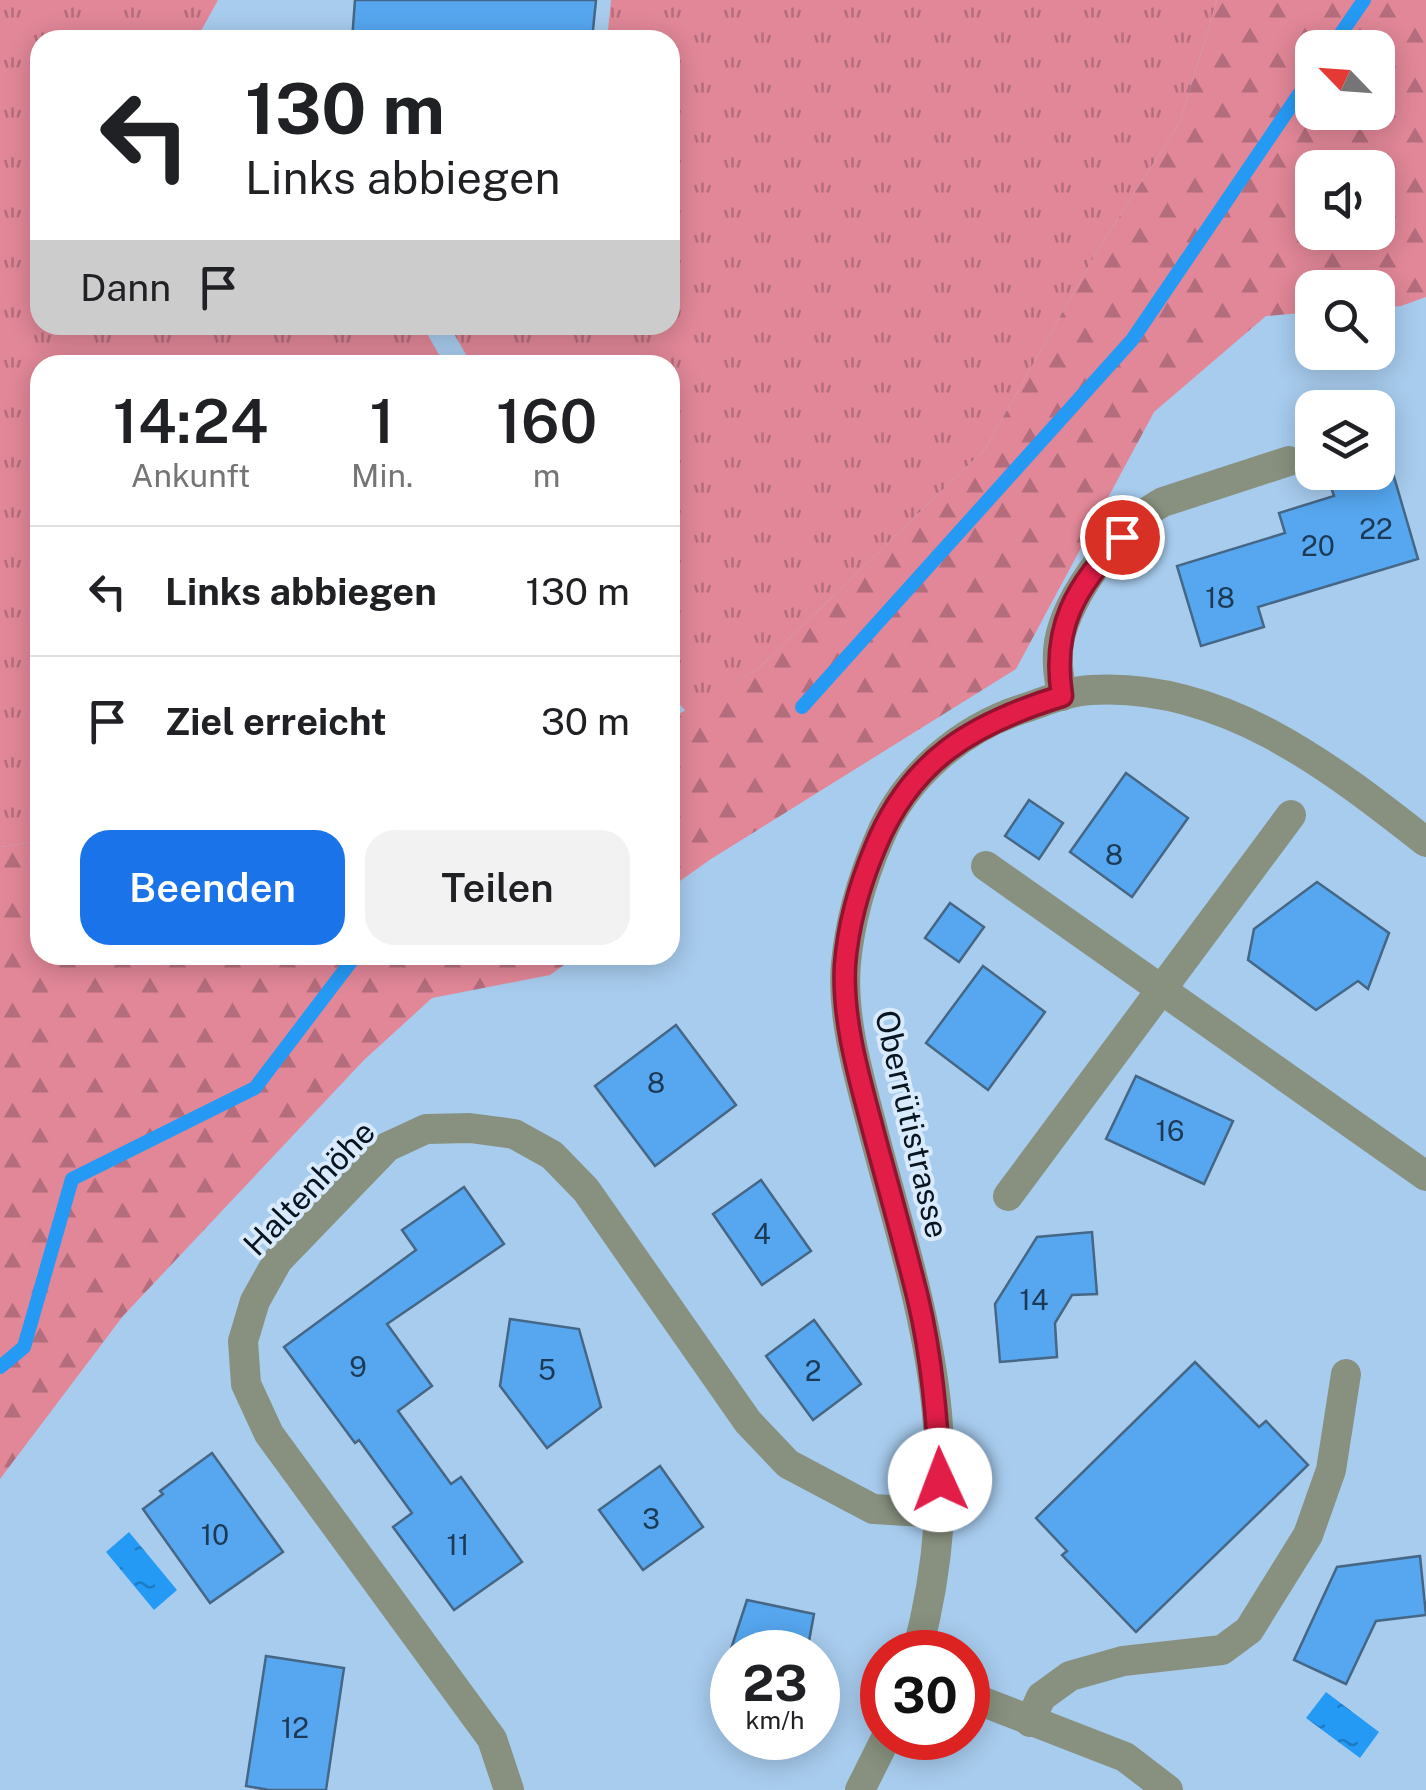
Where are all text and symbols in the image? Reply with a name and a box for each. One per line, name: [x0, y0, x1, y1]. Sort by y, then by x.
north arrow: [1295, 30, 1395, 130]
map controls: [1295, 30, 1395, 490]
text: 130 m: [245, 67, 445, 150]
icon: left: [80, 70, 210, 200]
button: sound: [1295, 150, 1395, 250]
text: Links abbiegen: [245, 151, 560, 204]
icon: arrive: [191, 260, 246, 315]
text: Dann: [80, 265, 171, 310]
button: search: [1295, 270, 1395, 370]
text: 14:24: [113, 386, 268, 457]
text: 1: [370, 386, 395, 457]
text: 160: [496, 386, 597, 457]
button: layers: [1295, 390, 1395, 490]
text: Ankunft: [131, 457, 250, 494]
text: Min.: [351, 457, 413, 494]
text: m: [533, 457, 560, 494]
pin: [1080, 495, 1165, 580]
icon: arrive: [1095, 510, 1150, 565]
house number: 22: [1359, 512, 1393, 545]
house number: 20: [1301, 529, 1335, 562]
icon: left: [80, 564, 135, 619]
text: Links abbiegen: [165, 569, 437, 614]
text: 130 m: [525, 569, 630, 614]
house number: 18: [1205, 581, 1235, 614]
icon: arrive: [80, 694, 135, 749]
text: Ziel erreicht: [165, 699, 387, 744]
text: 30 m: [541, 699, 630, 744]
button: Beenden: [80, 830, 345, 945]
button: Teilen: [365, 830, 630, 945]
house number: 8: [1105, 838, 1123, 871]
street label: Oberrütistrasse: [868, 1006, 956, 1242]
house number: 8: [647, 1066, 665, 1099]
street label: Haltenhöhe: [236, 1113, 382, 1263]
house number: 16: [1156, 1114, 1184, 1147]
house number: 4: [753, 1217, 771, 1250]
house number: 14: [1020, 1283, 1049, 1316]
house number: 9: [349, 1350, 367, 1383]
house number: 5: [538, 1353, 556, 1386]
house number: 2: [805, 1354, 821, 1387]
position arrow: [888, 1428, 992, 1532]
house number: 3: [642, 1502, 660, 1535]
house number: 10: [201, 1518, 229, 1551]
house number: 11: [447, 1528, 469, 1561]
speed limit sign: 30: [860, 1630, 990, 1760]
text: 23: [742, 1653, 808, 1712]
text: km/h: [746, 1705, 804, 1735]
house number: 12: [281, 1711, 309, 1744]

